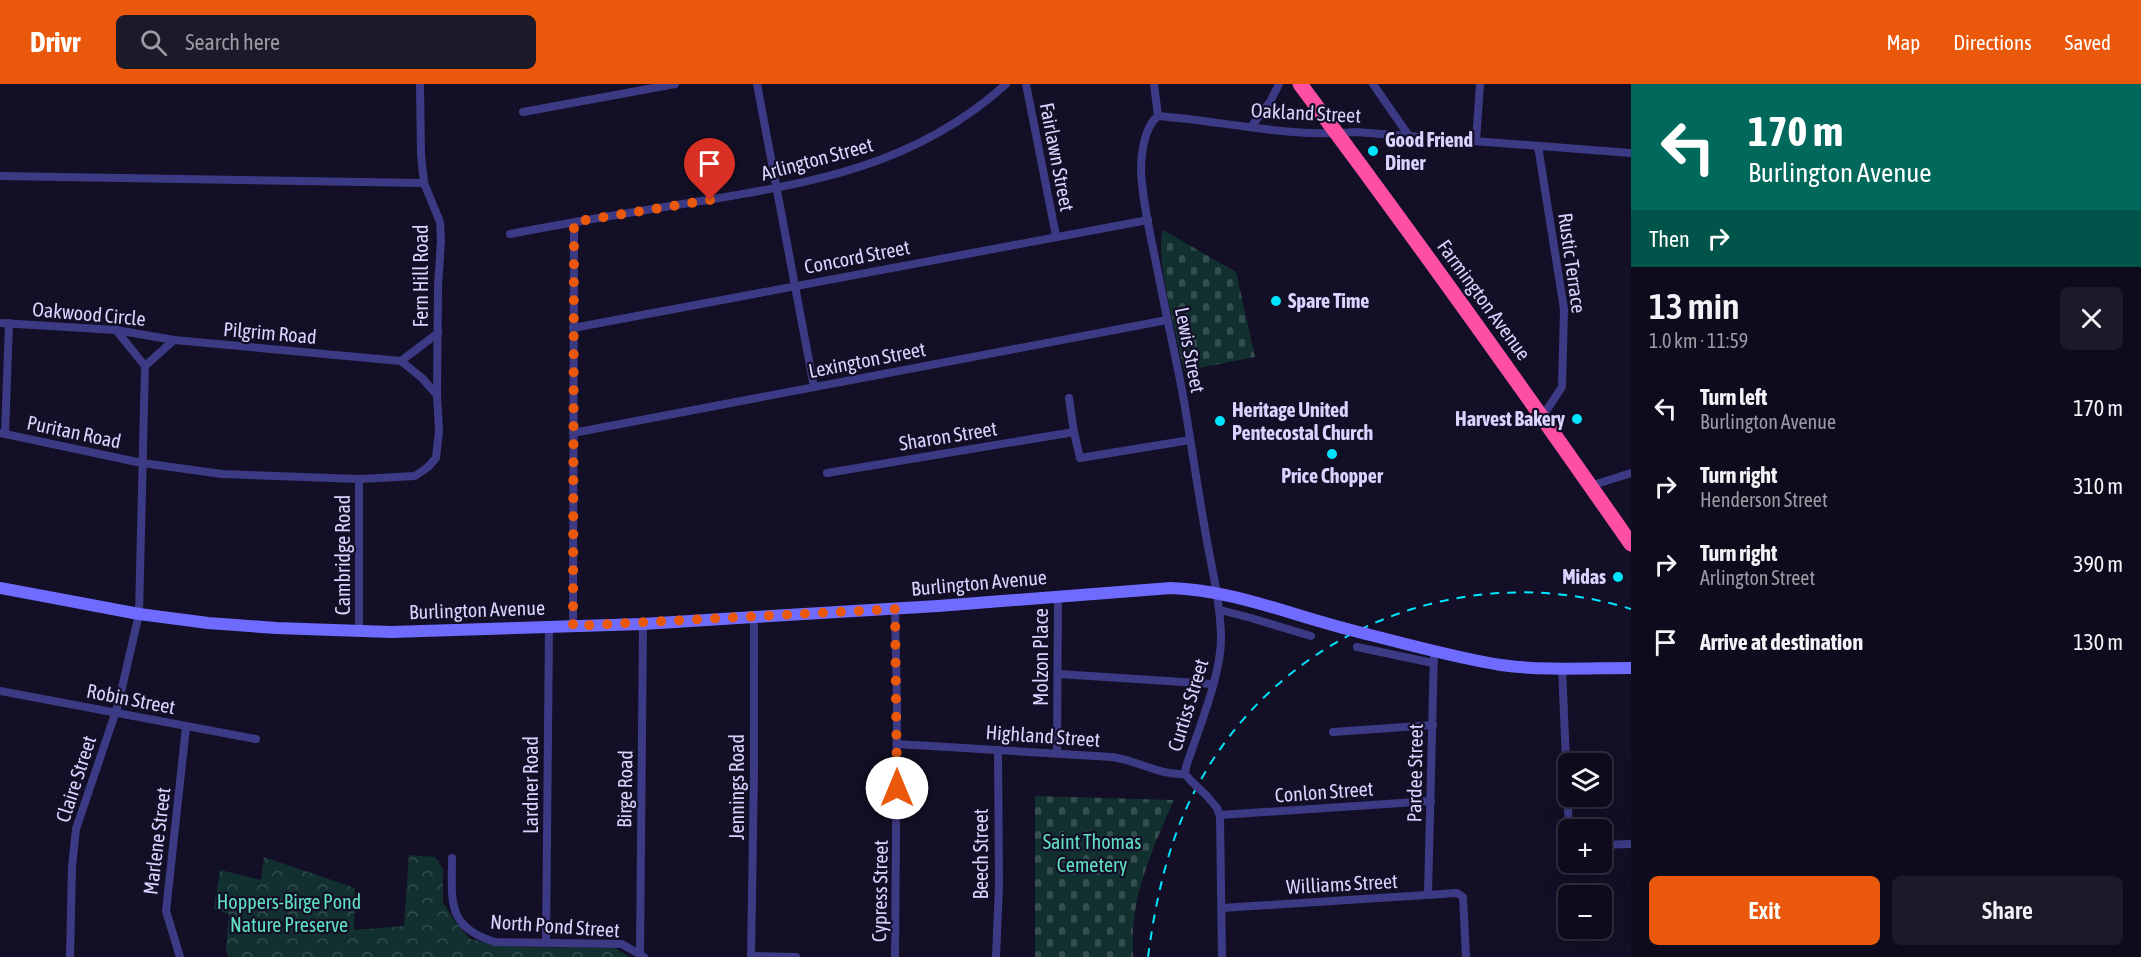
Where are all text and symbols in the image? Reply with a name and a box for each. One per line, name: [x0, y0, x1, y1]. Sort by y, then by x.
search box: [116, 15, 536, 69]
text: Drivr: [30, 26, 80, 58]
icon: search: [137, 26, 170, 59]
text: Search here: [185, 29, 280, 55]
text: Map: [1886, 30, 1920, 54]
text: Directions: [1953, 30, 2032, 54]
text: Saved: [2065, 30, 2111, 54]
street label: Oakland Street: [1250, 98, 1362, 127]
street label: Fairlawn Street: [1036, 101, 1079, 213]
text: 170 m: [1748, 107, 1843, 155]
icon: left: [1649, 108, 1727, 186]
place label: Good Friend Diner: [1385, 128, 1473, 174]
street label: Arlington Street: [758, 132, 876, 185]
pin: [684, 138, 735, 200]
marker: Good Friend Diner: [1366, 144, 1380, 158]
icon: arrive: [693, 147, 726, 180]
text: Burlington Avenue: [1748, 157, 1932, 188]
street label: Rustic Terrace: [1554, 211, 1591, 315]
icon: right: [1702, 222, 1735, 255]
street label: Fern Hill Road: [409, 225, 432, 327]
text: Then: [1649, 226, 1690, 252]
street label: Concord Street: [802, 235, 912, 278]
street label: Farmington Avenue: [1433, 235, 1536, 364]
text: 13 min: [1649, 285, 1739, 327]
button: close: [2060, 287, 2123, 350]
place label: Spare Time: [1288, 289, 1369, 312]
marker: Spare Time: [1269, 294, 1283, 308]
street label: Oakwood Circle: [31, 297, 147, 330]
street label: Lewis Street: [1171, 305, 1210, 395]
street label: Pilgrim Road: [223, 317, 318, 348]
text: 1.0 km · 11:59: [1649, 329, 1748, 352]
street label: Lexington Street: [806, 337, 928, 382]
text: Turn left: [1700, 384, 1767, 410]
icon: left: [1649, 392, 1682, 425]
text: 170 m: [2073, 395, 2123, 421]
place label: Heritage United Pentecostal Church: [1232, 398, 1373, 444]
place label: Harvest Bakery: [1455, 407, 1566, 430]
street label: Puritan Road: [25, 410, 123, 453]
text: Burlington Avenue: [1700, 410, 1836, 433]
marker: Harvest Bakery: [1570, 412, 1584, 426]
marker: Heritage United Pentecostal Church: [1213, 414, 1227, 428]
street label: Sharon Street: [897, 416, 999, 455]
marker: Price Chopper: [1325, 447, 1339, 461]
text: Turn right: [1700, 462, 1777, 488]
place label: Price Chopper: [1281, 464, 1384, 487]
icon: right: [1649, 470, 1682, 503]
text: 310 m: [2073, 473, 2123, 499]
text: Henderson Street: [1700, 488, 1828, 511]
street label: Cambridge Road: [331, 495, 354, 615]
text: Turn right: [1700, 540, 1777, 566]
icon: right: [1649, 548, 1682, 581]
text: 390 m: [2073, 551, 2123, 577]
street label: Burlington Avenue: [910, 565, 1048, 600]
place label: Midas: [1562, 565, 1606, 588]
text: Arlington Street: [1700, 566, 1815, 589]
marker: Midas: [1611, 570, 1625, 584]
street label: Burlington Avenue: [409, 596, 545, 623]
street label: Molzon Place: [1029, 608, 1052, 706]
icon: arrive: [1649, 626, 1682, 659]
text: Arrive at destination: [1700, 629, 1863, 655]
text: 130 m: [2073, 629, 2123, 655]
street label: Curtiss Street: [1163, 656, 1213, 754]
street label: Robin Street: [85, 679, 178, 718]
street label: Highland Street: [985, 720, 1101, 751]
street label: Pardee Street: [1402, 723, 1427, 823]
street label: Claire Street: [51, 732, 100, 825]
street label: Jennings Road: [725, 734, 748, 840]
street label: Lardner Road: [519, 736, 542, 834]
street label: Birge Road: [612, 750, 637, 828]
map controls: [1558, 753, 1612, 939]
button: layers: [1558, 753, 1612, 807]
position arrow: [865, 756, 929, 820]
street label: Conlon Street: [1274, 777, 1374, 806]
street label: Marlene Street: [138, 786, 175, 896]
street label: Beech Street: [969, 808, 992, 900]
button: +: [1558, 819, 1612, 873]
park label: Saint Thomas Cemetery: [1043, 830, 1141, 876]
street label: Cypress Street: [867, 839, 892, 942]
street label: Williams Street: [1286, 869, 1399, 898]
button: Exit: [1649, 876, 1880, 945]
button: Share: [1892, 876, 2123, 945]
button: −: [1558, 885, 1612, 939]
park label: Hoppers-Birge Pond Nature Preserve: [217, 890, 361, 936]
street label: North Pond Street: [489, 909, 621, 942]

